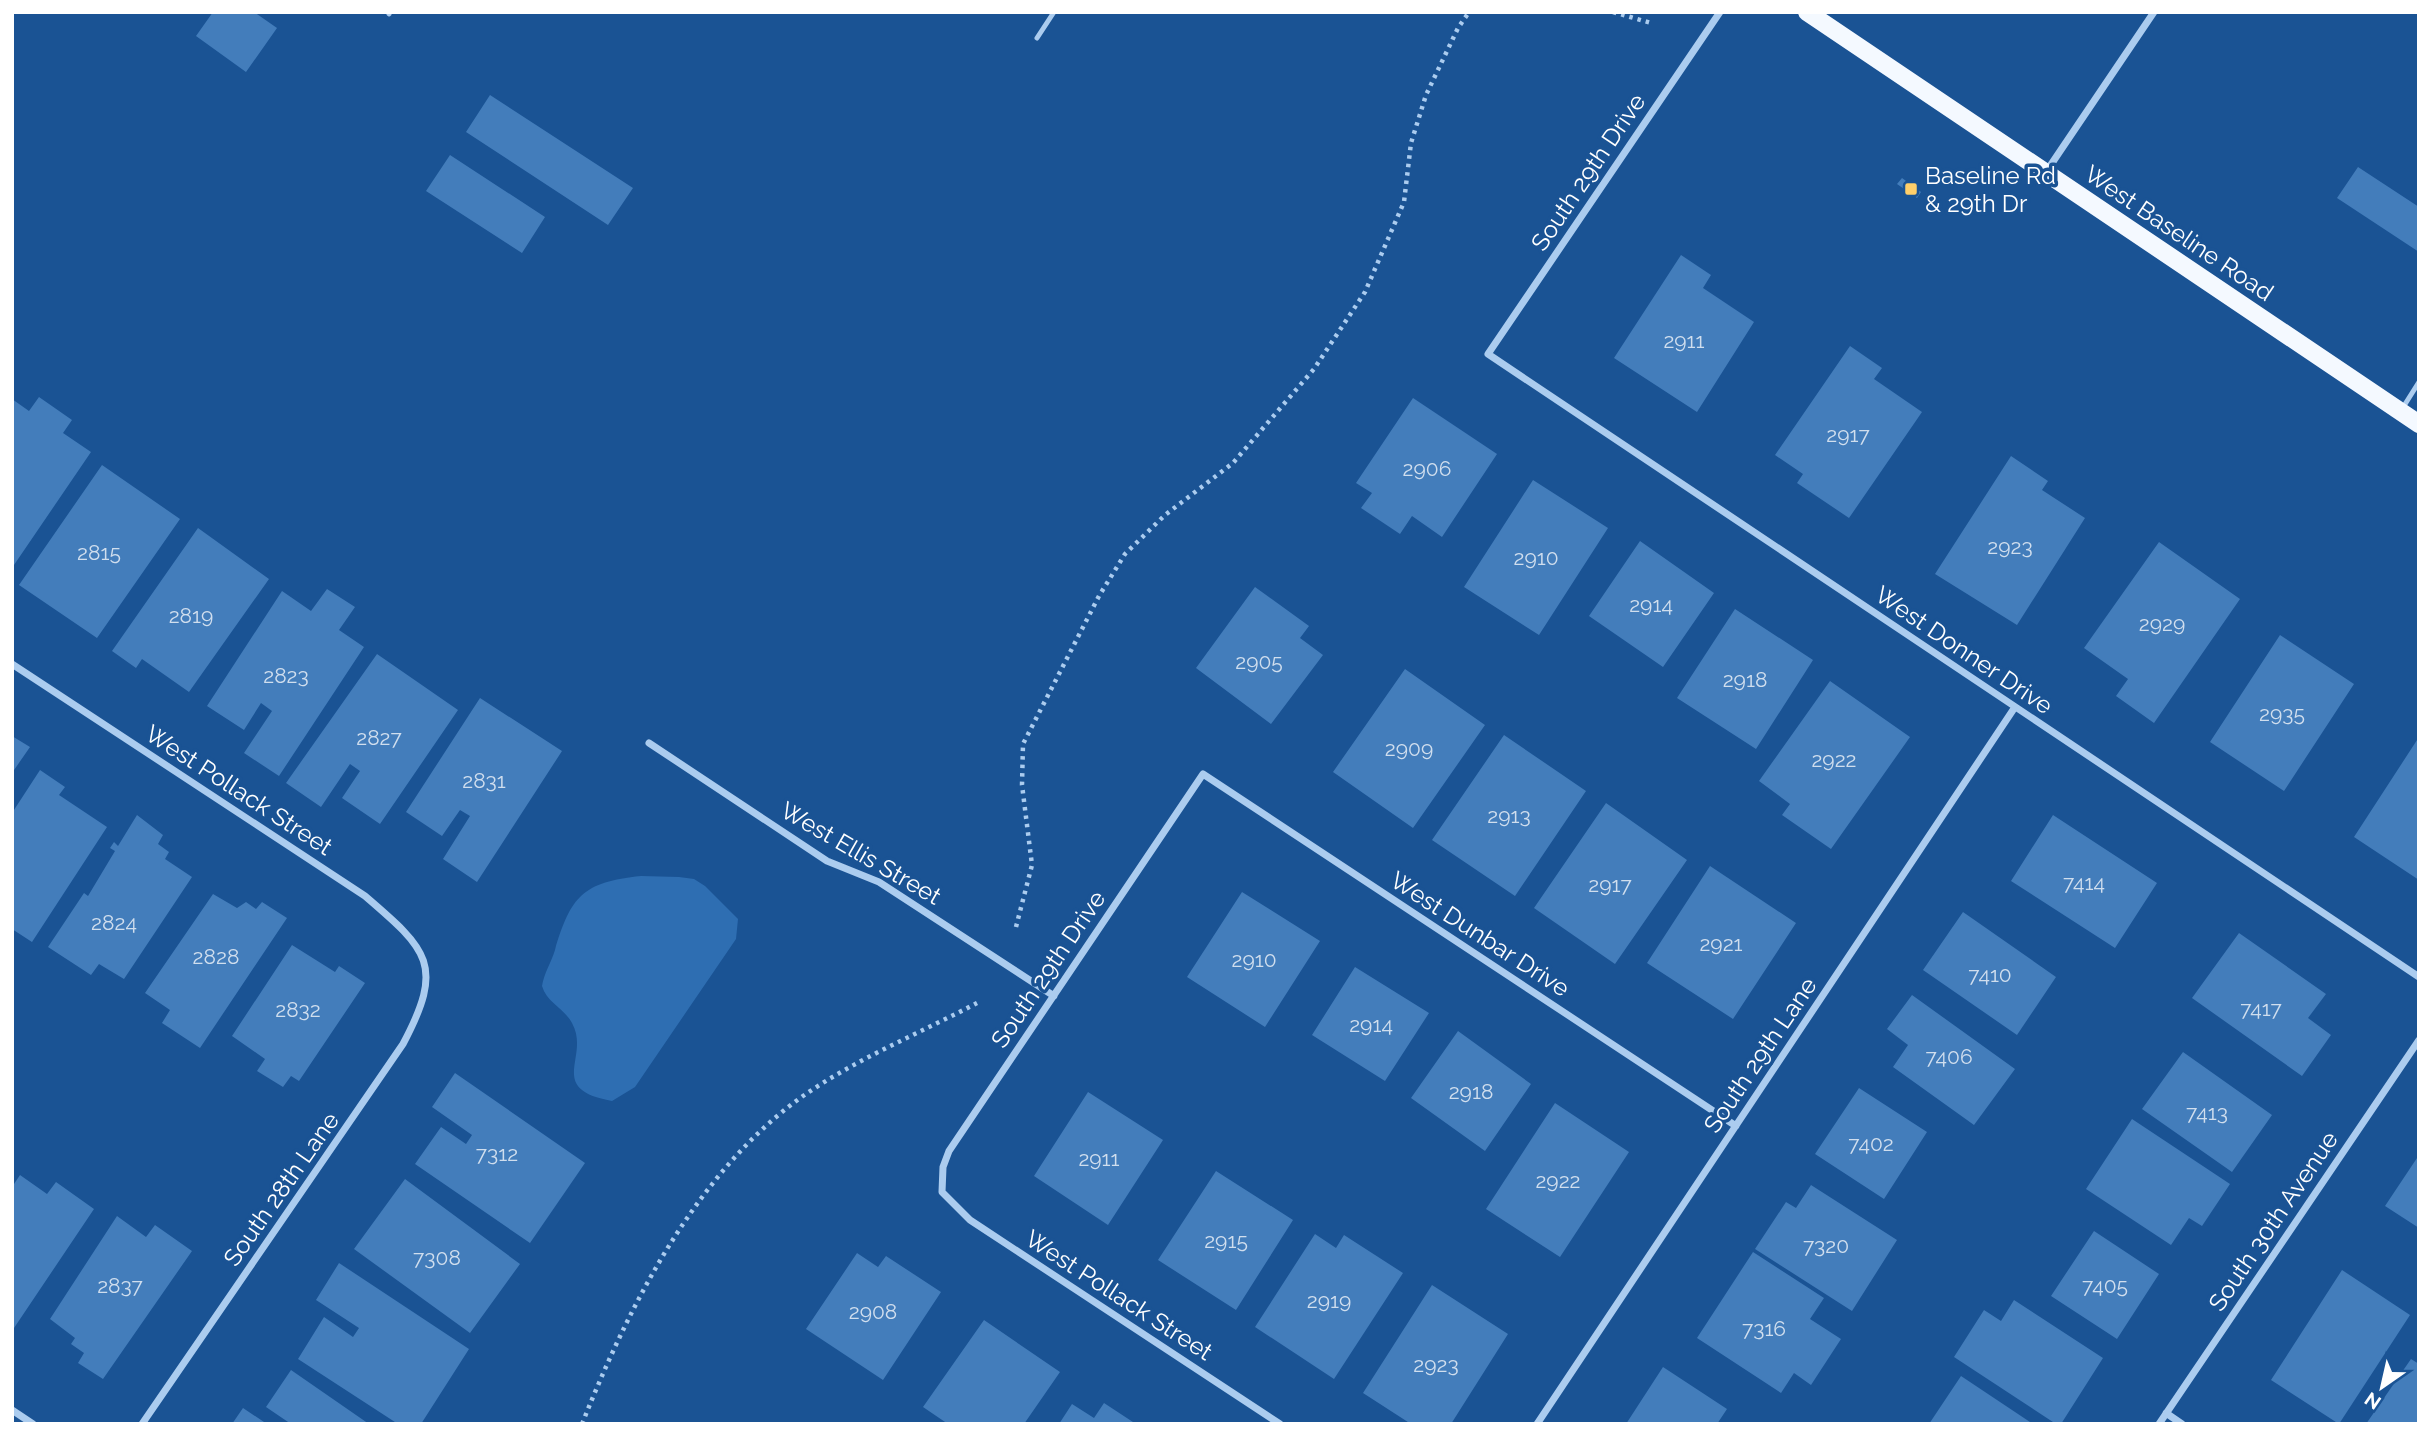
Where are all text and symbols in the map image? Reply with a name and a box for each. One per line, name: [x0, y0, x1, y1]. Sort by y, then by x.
street label: South 29th Drive: [1525, 88, 1651, 256]
street label: West Baseline Road: [2079, 159, 2279, 307]
place label: Baseline Rd & 29th Dr: [1925, 161, 2056, 218]
marker: Baseline Rd & 29th Dr: [1903, 181, 1919, 197]
house number: 2911: [1663, 328, 1705, 353]
house number: 2917: [1826, 422, 1870, 447]
house number: 2906: [1403, 456, 1451, 481]
house number: 2923: [1987, 534, 2033, 559]
house number: 2815: [77, 540, 121, 565]
house number: 2910: [1513, 545, 1559, 570]
street label: West Donner Drive: [1870, 580, 2058, 720]
house number: 2914: [1629, 592, 1673, 617]
house number: 2819: [169, 603, 213, 628]
house number: 2929: [2139, 611, 2185, 636]
house number: 2905: [1235, 649, 1283, 674]
house number: 2823: [263, 663, 309, 688]
house number: 2918: [1723, 667, 1767, 692]
house number: 2935: [2259, 701, 2305, 726]
street label: West Pollack Street: [140, 719, 338, 861]
house number: 2827: [356, 725, 403, 750]
house number: 2909: [1385, 736, 1433, 761]
house number: 2922: [1811, 747, 1857, 772]
house number: 2831: [462, 768, 506, 793]
street label: West Ellis Street: [776, 795, 946, 911]
house number: 2913: [1487, 803, 1531, 828]
street label: West Dunbar Drive: [1385, 865, 1575, 1003]
house number: 7414: [2063, 870, 2105, 895]
house number: 2917: [1588, 872, 1632, 897]
street label: South 29th Drive: [985, 885, 1111, 1053]
house number: 2824: [91, 910, 137, 935]
house number: 2921: [1699, 931, 1743, 956]
house number: 2828: [193, 944, 239, 969]
house number: 2910: [1231, 947, 1277, 972]
house number: 7410: [1968, 962, 2012, 987]
street label: South 29th Lane: [1697, 972, 1823, 1138]
house number: 7417: [2240, 996, 2283, 1021]
house number: 2832: [275, 997, 321, 1022]
house number: 2914: [1349, 1012, 1393, 1037]
house number: 7406: [1925, 1044, 1973, 1069]
house number: 2918: [1449, 1079, 1493, 1104]
house number: 7413: [2186, 1100, 2228, 1125]
street label: South 28th Lane: [217, 1106, 345, 1272]
street label: South 30th Avenue: [2202, 1126, 2344, 1316]
house number: 7402: [1848, 1131, 1894, 1156]
house number: 7312: [476, 1141, 518, 1166]
house number: 2911: [1078, 1146, 1120, 1171]
house number: 2922: [1535, 1168, 1581, 1193]
street label: West Pollack Street: [1020, 1224, 1218, 1366]
house number: 2915: [1204, 1228, 1248, 1253]
house number: 7320: [1803, 1233, 1849, 1258]
house number: 7308: [413, 1245, 461, 1270]
house number: 2837: [97, 1273, 144, 1298]
house number: 7405: [2082, 1273, 2128, 1298]
house number: 2919: [1307, 1288, 1351, 1313]
house number: 2908: [849, 1299, 897, 1324]
house number: 7316: [1742, 1316, 1786, 1341]
house number: 2923: [1413, 1352, 1459, 1377]
north arrow: [2347, 1352, 2417, 1422]
text: N: [2360, 1388, 2385, 1414]

